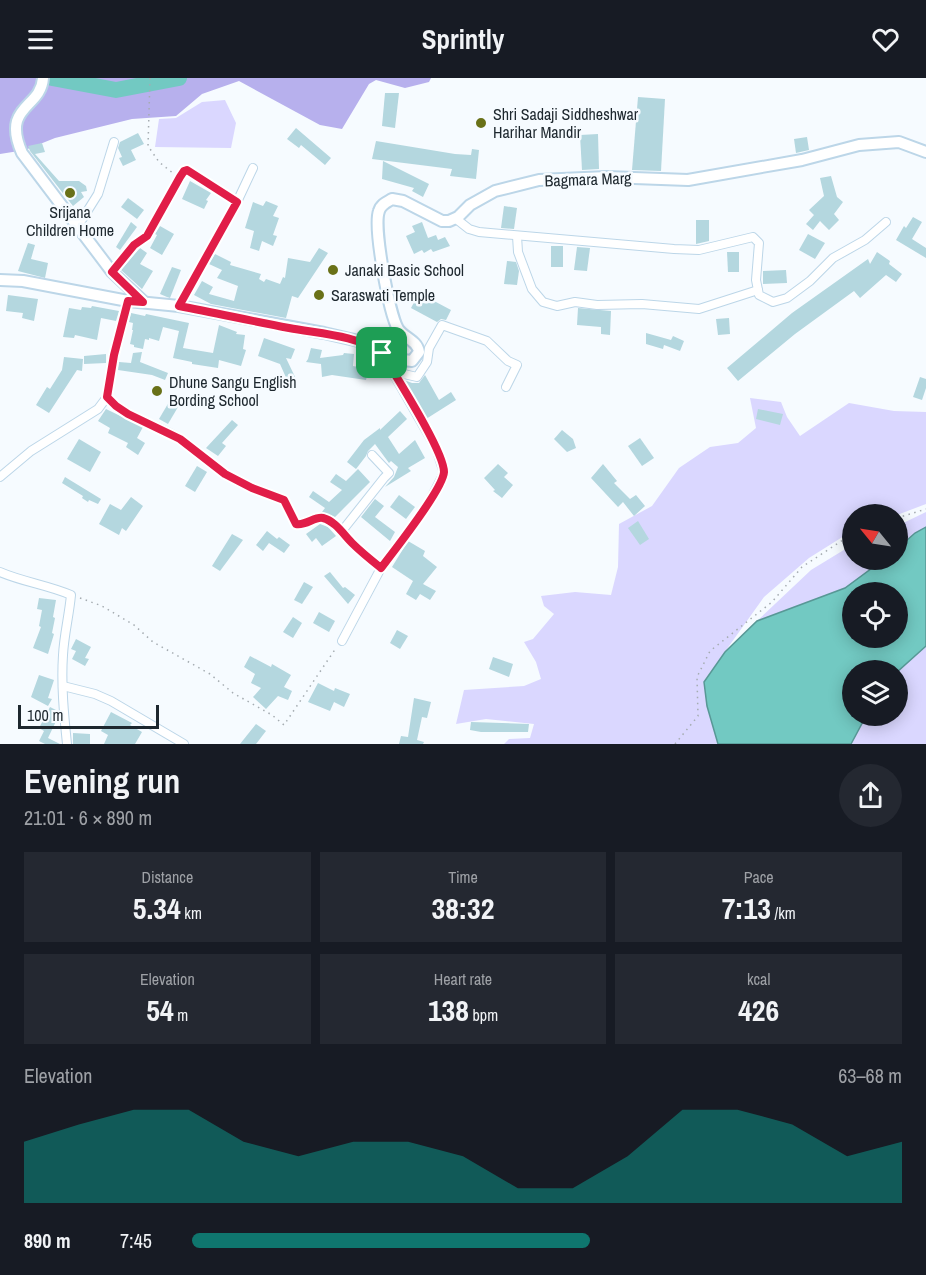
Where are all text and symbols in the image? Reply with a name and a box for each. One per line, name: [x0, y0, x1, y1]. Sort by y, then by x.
text: Sprintly: [422, 21, 504, 57]
icon: menu: [24, 23, 57, 56]
icon: heart: [869, 23, 902, 56]
place label: Shri Sadaji Siddheshwar Harihar Mandir: [493, 103, 639, 143]
marker: Shri Sadaji Siddheshwar Harihar Mandir: [474, 116, 488, 130]
street label: Bagmara Marg: [544, 166, 632, 192]
marker: Srijana Children Home: [63, 186, 77, 200]
place label: Srijana Children Home: [26, 201, 114, 241]
place label: Janaki Basic School: [345, 259, 464, 281]
marker: Janaki Basic School: [326, 263, 340, 277]
place label: Saraswati Temple: [331, 284, 435, 306]
marker: Saraswati Temple: [312, 288, 326, 302]
pin: [356, 327, 407, 378]
icon: arrive: [365, 336, 398, 369]
place label: Dhune Sangu English Bording School: [169, 371, 297, 411]
marker: Dhune Sangu English Bording School: [150, 384, 164, 398]
north arrow: [842, 504, 908, 570]
map controls: [842, 504, 908, 726]
button: locate: [842, 582, 908, 648]
button: layers: [842, 660, 908, 726]
scale bar: [18, 702, 159, 730]
text: 100 m: [27, 704, 63, 726]
text: Evening run: [24, 759, 180, 803]
button: share: [839, 764, 902, 827]
text: 21:01 · 6 × 890 m: [24, 804, 152, 831]
text: Distance: [141, 866, 193, 888]
text: Time: [448, 866, 478, 888]
text: Pace: [744, 866, 774, 888]
text: 5.34: [133, 888, 181, 928]
text: 38:32: [432, 888, 494, 928]
text: 7:13: [722, 888, 771, 928]
text: km: [181, 902, 202, 924]
text: /km: [771, 902, 796, 924]
text: Elevation: [140, 968, 195, 990]
text: Heart rate: [434, 968, 492, 990]
text: kcal: [747, 968, 770, 990]
text: 54: [146, 990, 174, 1030]
text: 138: [428, 990, 469, 1030]
text: 426: [738, 990, 779, 1030]
text: m: [174, 1004, 188, 1026]
text: bpm: [469, 1004, 498, 1026]
text: Elevation: [24, 1062, 92, 1089]
text: 63–68 m: [838, 1062, 902, 1089]
text: 890 m: [24, 1227, 71, 1254]
text: 7:45: [120, 1227, 152, 1254]

